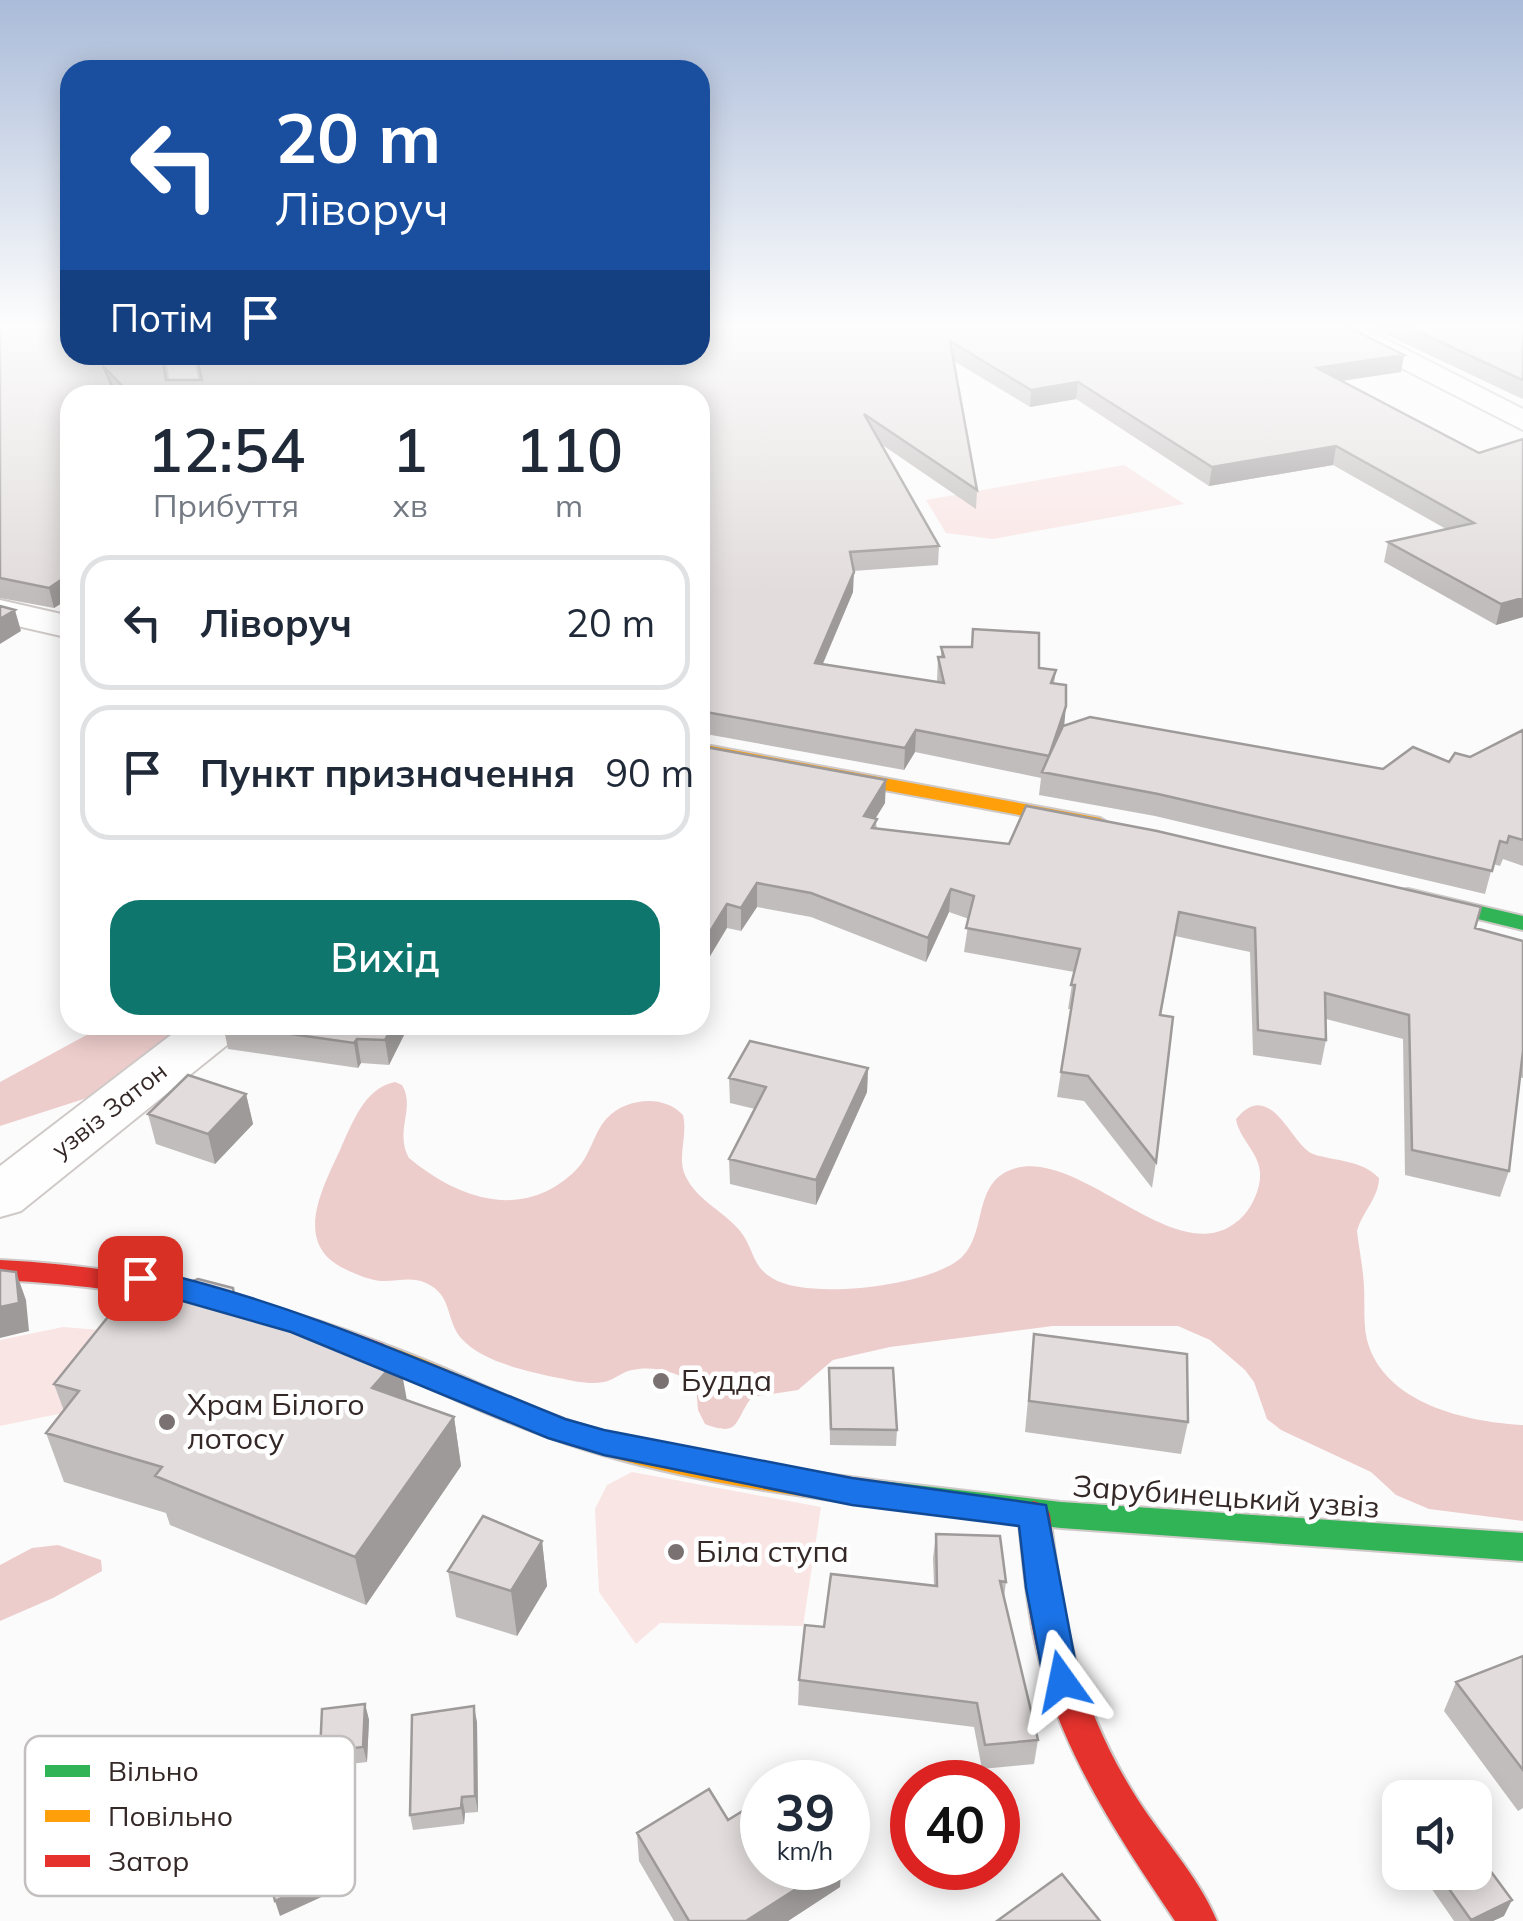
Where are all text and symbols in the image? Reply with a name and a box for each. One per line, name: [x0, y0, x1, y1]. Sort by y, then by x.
text: 20 m: [275, 93, 441, 181]
icon: left: [110, 100, 240, 230]
text: Ліворуч: [275, 180, 449, 236]
icon: arrive: [233, 290, 288, 345]
text: Потім: [110, 294, 213, 342]
text: 12:54: [147, 412, 305, 487]
text: 1: [392, 412, 428, 487]
text: 110: [515, 412, 623, 487]
text: Прибуття: [153, 485, 299, 525]
text: хв: [392, 485, 428, 525]
text: m: [555, 485, 583, 525]
icon: left: [115, 595, 170, 650]
text: Ліворуч: [200, 599, 352, 647]
text: 20 m: [566, 599, 655, 647]
icon: arrive: [115, 745, 170, 800]
text: Пункт призначення: [200, 749, 575, 797]
text: 90 m: [605, 749, 694, 797]
button: Вихід: [110, 900, 660, 1015]
street label: узвіз Затон: [45, 1055, 173, 1164]
pin: [98, 1236, 183, 1321]
icon: arrive: [113, 1251, 168, 1306]
place label: Будда: [681, 1361, 772, 1399]
marker: Будда: [650, 1370, 672, 1392]
place label: Храм Білого лотосу: [187, 1385, 365, 1457]
marker: Храм Білого лотосу: [156, 1411, 178, 1433]
street label: Зарубинецький узвіз: [1071, 1466, 1381, 1526]
place label: Біла ступа: [696, 1532, 849, 1570]
marker: Біла ступа: [665, 1541, 687, 1563]
position arrow: [1010, 1629, 1114, 1733]
legend: [25, 1736, 355, 1896]
text: Вільно: [108, 1753, 199, 1788]
speed limit sign: 40: [890, 1760, 1020, 1890]
map controls: [1382, 1780, 1492, 1890]
button: sound: [1382, 1780, 1492, 1890]
text: 39: [775, 1781, 835, 1844]
text: Повільно: [108, 1798, 233, 1833]
text: km/h: [777, 1835, 833, 1866]
text: Затор: [108, 1843, 189, 1878]

